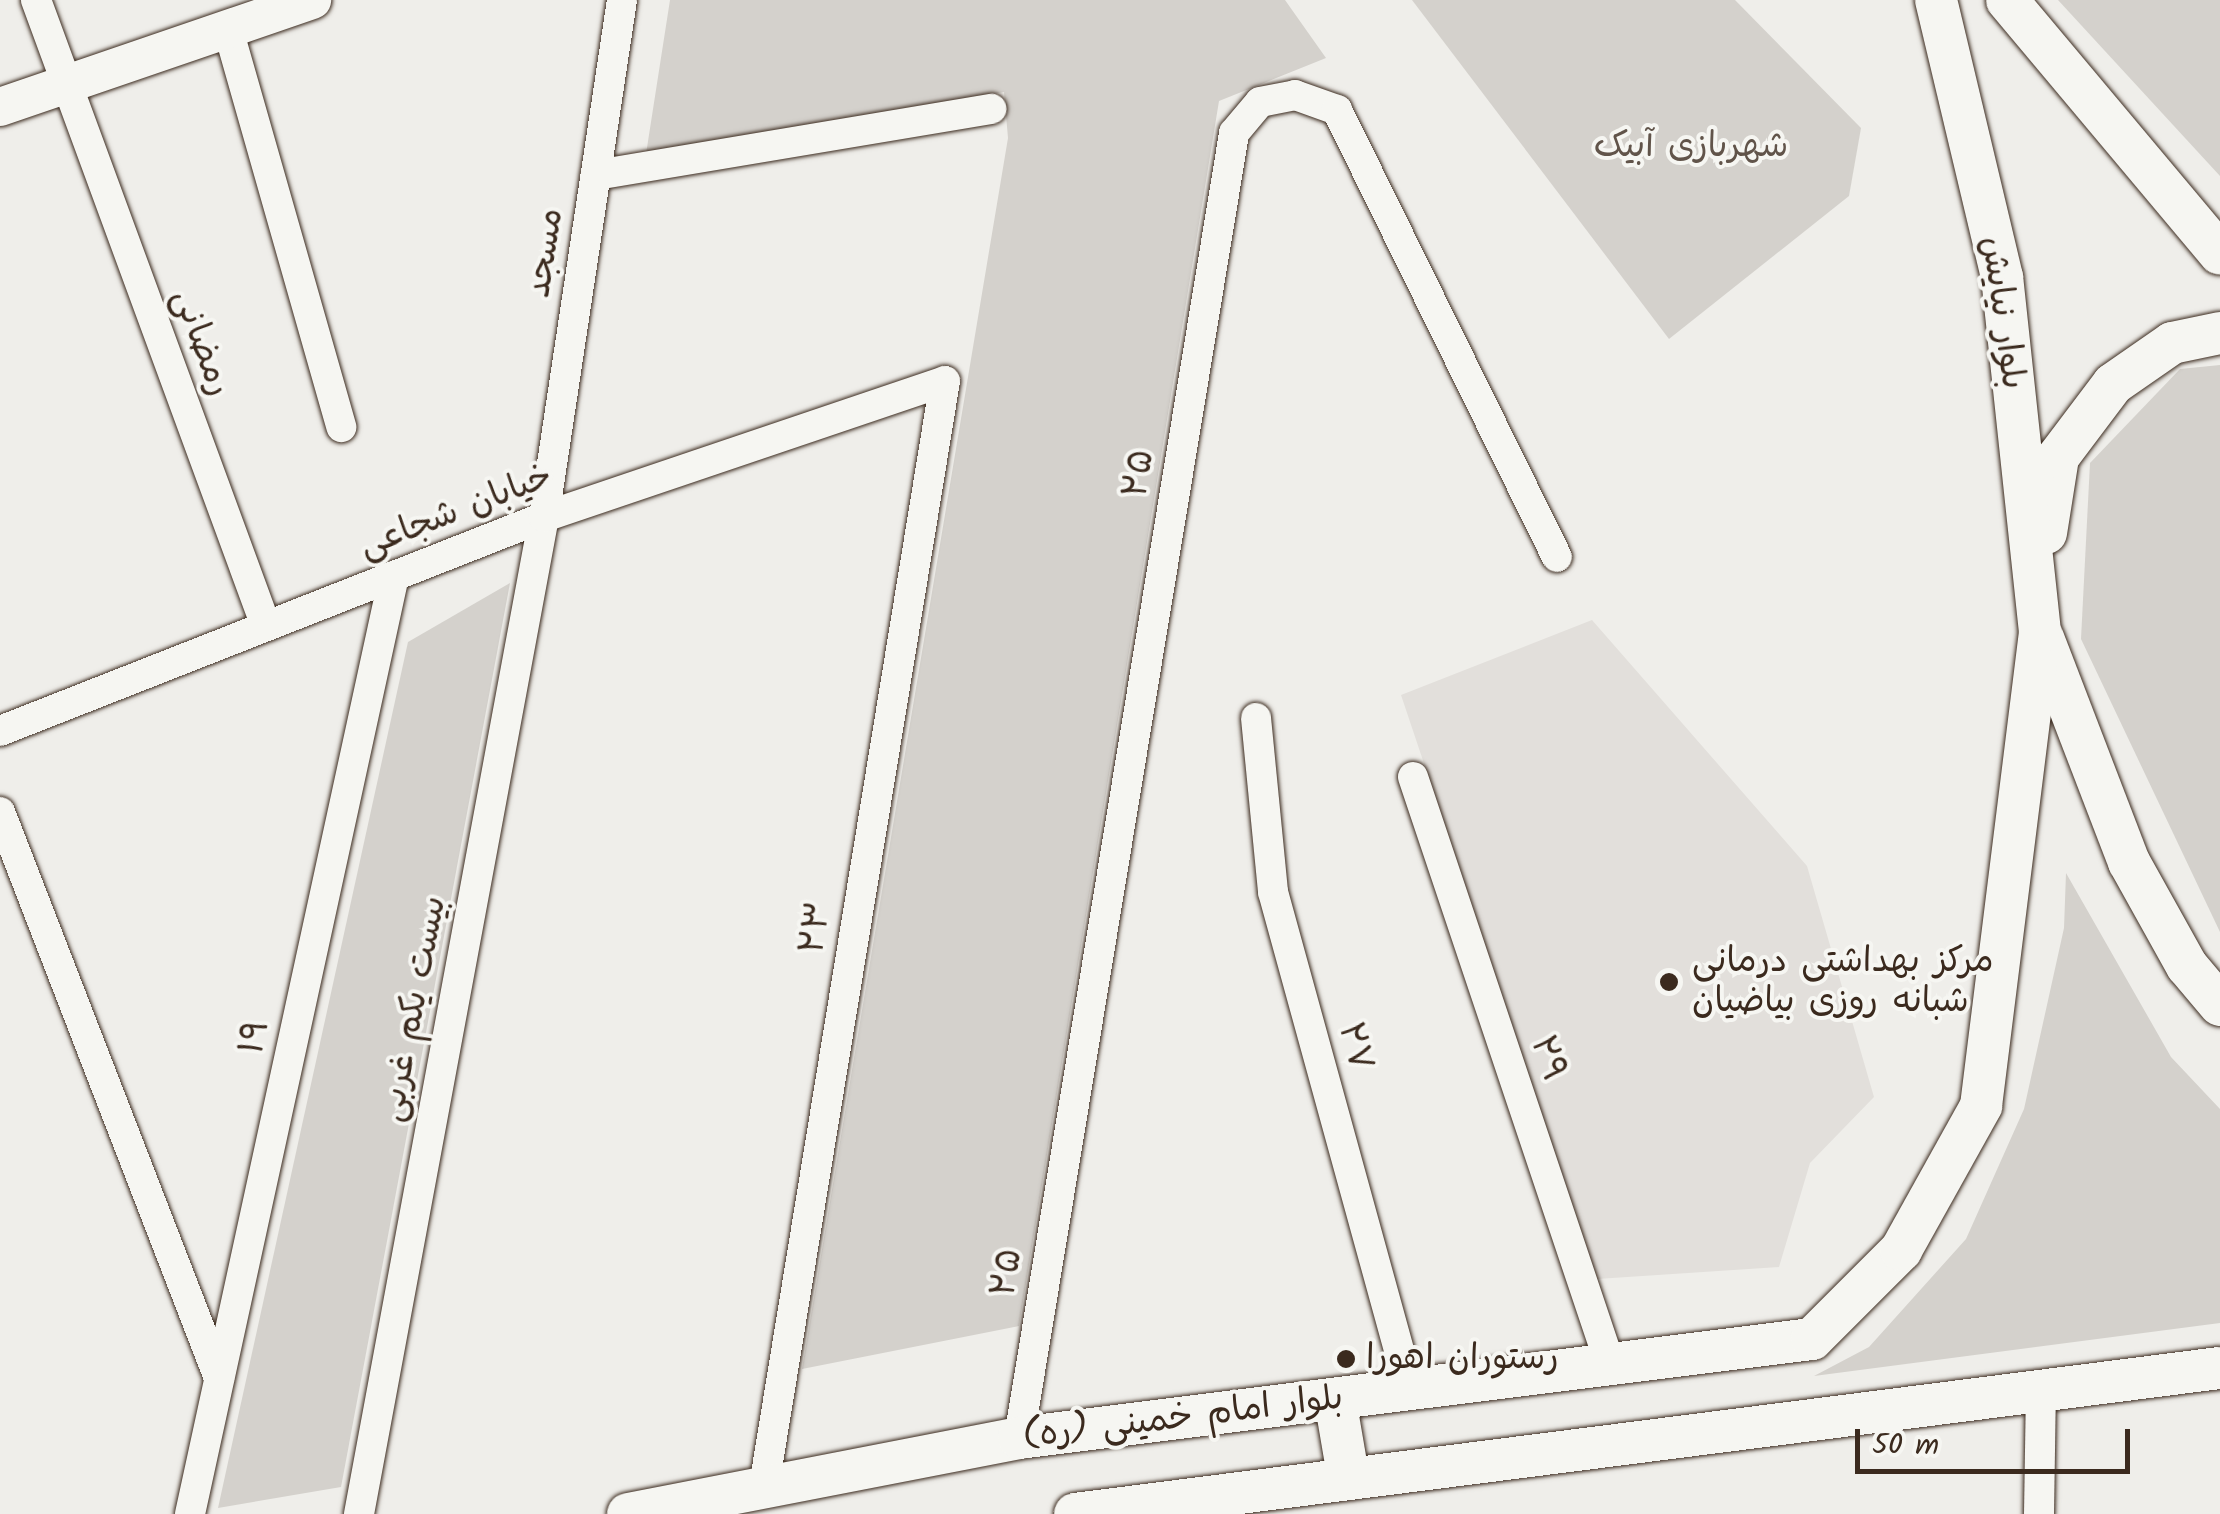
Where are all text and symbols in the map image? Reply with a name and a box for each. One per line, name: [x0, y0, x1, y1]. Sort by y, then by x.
park label: شهربازی آبیک: [1594, 126, 1788, 168]
street label: مسجد: [518, 205, 574, 301]
street label: بلوار نیایش: [1971, 234, 2033, 392]
street label: رمضانی: [162, 284, 240, 402]
street label: ۲۵: [1116, 447, 1164, 501]
street label: خیابان شجاعی: [354, 456, 558, 568]
street label: بیست یکم غربی: [372, 893, 456, 1125]
street label: ۲۳: [792, 899, 842, 957]
place label: مرکز بهداشتی درمانی شبانه روزی بیاضیان: [1692, 941, 1994, 1023]
marker: مرکز بهداشتی درمانی شبانه روزی بیاضیان: [1656, 969, 1682, 995]
street label: ۱۹: [232, 1016, 280, 1058]
street label: ۲۷: [1327, 1018, 1381, 1076]
street label: ۲۹: [1520, 1031, 1574, 1087]
street label: ۲۵: [984, 1246, 1032, 1300]
place label: رستوران اهورا: [1366, 1338, 1559, 1380]
marker: رستوران اهورا: [1335, 1348, 1357, 1370]
street label: بلوار امام خمینی (ره): [1020, 1378, 1346, 1458]
scale bar: [1860, 1409, 2135, 1471]
text: 50 m: [1872, 1422, 1939, 1470]

